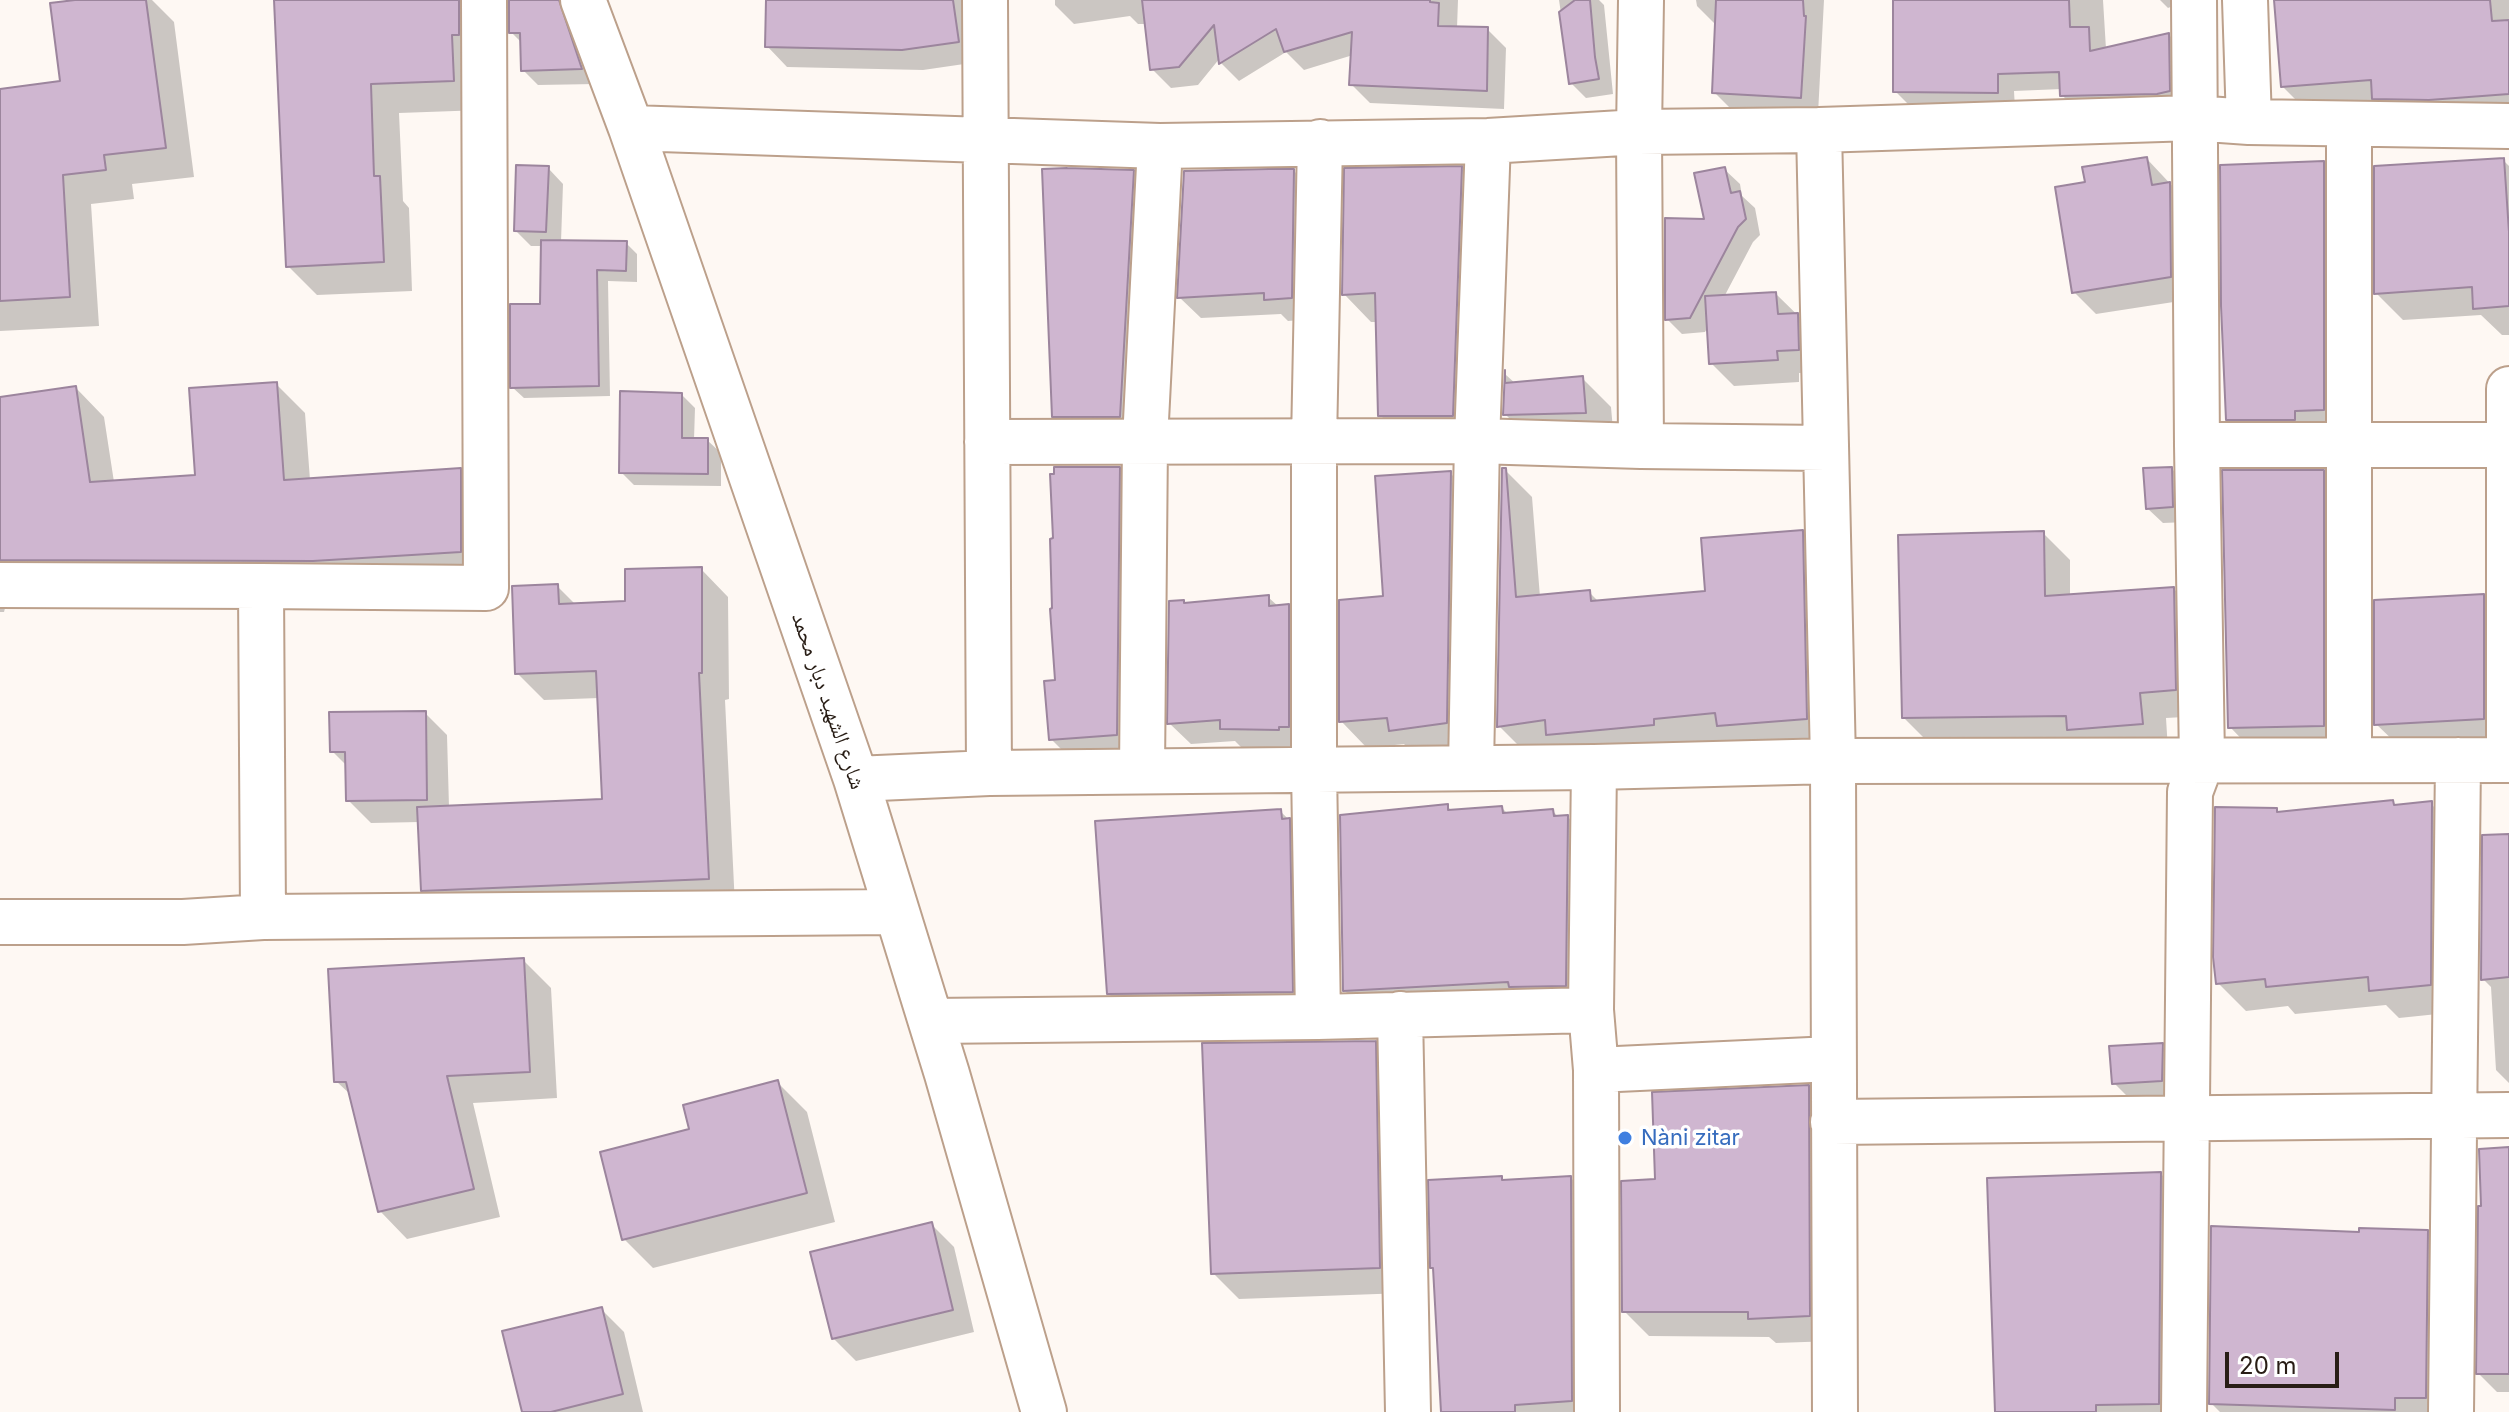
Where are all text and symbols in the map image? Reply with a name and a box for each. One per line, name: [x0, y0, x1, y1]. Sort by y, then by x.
street label: شارع الشهيد دبار محمد: [785, 609, 871, 793]
place label: Nàni zitar: [1641, 1125, 1740, 1151]
marker: Nàni zitar: [1616, 1129, 1634, 1147]
scale bar: [2229, 1336, 2343, 1386]
text: 20 m: [2239, 1351, 2297, 1380]

